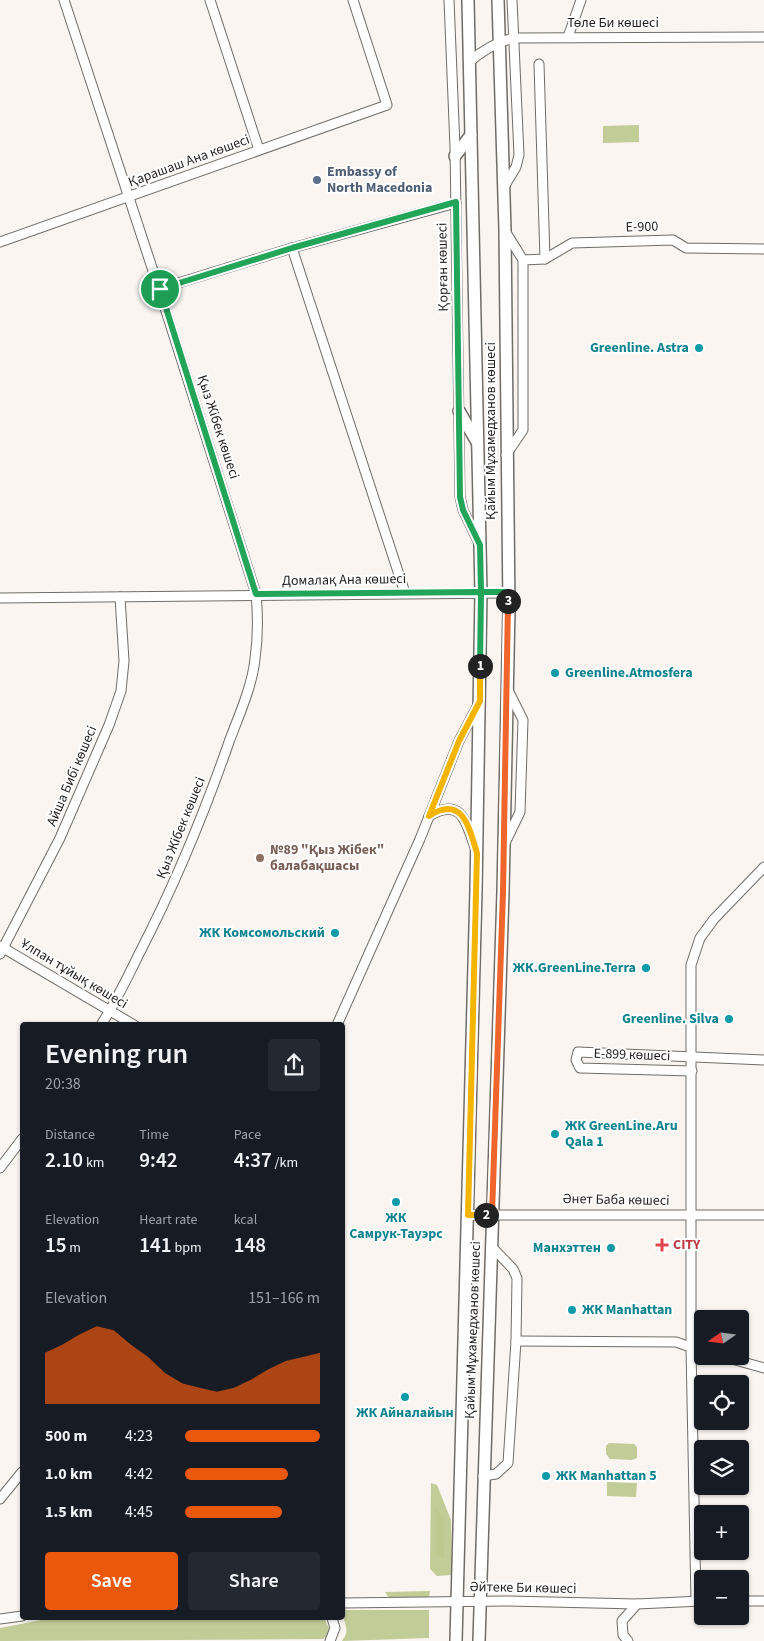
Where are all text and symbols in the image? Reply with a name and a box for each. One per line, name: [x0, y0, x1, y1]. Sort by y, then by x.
street label: Төле Би көшесі: [567, 13, 659, 33]
street label: Қарашаш Ана көшесі: [125, 130, 253, 192]
place label: Embassy of North Macedonia: [327, 162, 432, 198]
marker: Embassy of North Macedonia: [311, 174, 323, 186]
street label: E-900: [625, 216, 659, 238]
street label: Қорған көшесі: [432, 222, 454, 312]
pin: [139, 268, 181, 310]
icon: arrive: [146, 275, 174, 303]
place label: Greenline. Astra: [590, 338, 689, 358]
street label: Қайым Мұхамедханов көшесі: [481, 342, 501, 520]
marker: Greenline. Astra: [693, 342, 705, 354]
street label: Қыз Жібек көшесі: [192, 372, 244, 482]
street label: Домалақ Ана көшесі: [282, 569, 406, 591]
pin: 3: [496, 588, 520, 614]
text: 3: [505, 591, 512, 611]
pin: 1: [468, 654, 492, 678]
text: 1: [477, 656, 484, 676]
place label: Greenline.Atmosfera: [565, 663, 693, 683]
marker: Greenline.Atmosfera: [549, 667, 561, 679]
street label: Айша Бибі көшесі: [42, 723, 102, 829]
street label: Қыз Жібек көшесі: [151, 774, 211, 882]
place label: №89 "Қыз Жібек" балабақшасы: [270, 840, 384, 876]
marker: №89 "Қыз Жібек" балабақшасы: [254, 852, 266, 864]
place label: ЖК Комсомольский: [199, 923, 325, 943]
marker: ЖК Комсомольский: [329, 927, 341, 939]
street label: Ұлпан тұйық көшесі: [16, 934, 131, 1014]
place label: ЖК.GreenLine.Terra: [513, 958, 636, 978]
marker: ЖК.GreenLine.Terra: [640, 962, 652, 974]
place label: Greenline. Silva: [622, 1009, 719, 1029]
marker: Greenline. Silva: [723, 1013, 735, 1025]
text: Evening run: [45, 1034, 188, 1074]
button: share: [268, 1039, 320, 1091]
street label: Е-899 көшесі: [593, 1044, 671, 1066]
text: 20:38: [45, 1073, 81, 1095]
place label: ЖК GreenLine.Aru Qala 1: [565, 1116, 678, 1152]
text: Distance: [45, 1125, 95, 1145]
text: Time: [139, 1125, 169, 1145]
text: Pace: [234, 1125, 261, 1145]
marker: ЖК GreenLine.Aru Qala 1: [549, 1128, 561, 1140]
text: 2.10: [45, 1145, 83, 1175]
text: 9:42: [139, 1145, 177, 1175]
text: 4:37: [234, 1145, 272, 1175]
text: km: [83, 1153, 104, 1173]
text: /km: [272, 1153, 298, 1173]
street label: Әнет Баба көшесі: [562, 1189, 670, 1211]
marker: ЖК Самрук-Тауэрс: [390, 1196, 402, 1208]
pin: 2: [474, 1202, 498, 1228]
text: 2: [483, 1205, 490, 1225]
place label: ЖК Самрук-Тауэрс: [349, 1208, 443, 1244]
text: Elevation: [45, 1210, 100, 1230]
text: Heart rate: [139, 1210, 198, 1230]
text: kcal: [234, 1210, 257, 1230]
text: 15: [45, 1230, 67, 1260]
text: 141: [139, 1230, 172, 1260]
text: 148: [234, 1230, 266, 1260]
place label: CITY: [673, 1235, 701, 1255]
text: m: [67, 1238, 81, 1258]
text: bpm: [172, 1238, 202, 1258]
place label: Манхэттен: [533, 1238, 601, 1258]
marker: CITY: [655, 1238, 669, 1252]
street label: Қайым Мұхамедханов көшесі: [460, 1241, 486, 1419]
marker: Манхэттен: [605, 1242, 617, 1254]
text: Elevation: [45, 1287, 107, 1309]
text: 151–166 m: [248, 1287, 320, 1309]
place label: ЖК Manhattan: [582, 1300, 672, 1320]
marker: ЖК Manhattan: [566, 1304, 578, 1316]
north arrow: [694, 1310, 749, 1365]
map controls: [694, 1310, 749, 1625]
button: locate: [694, 1375, 749, 1430]
marker: ЖК Айналайын: [399, 1391, 411, 1403]
place label: ЖК Айналайын: [356, 1403, 454, 1423]
text: 500 m: [45, 1425, 87, 1447]
text: 4:23: [125, 1425, 153, 1447]
button: layers: [694, 1440, 749, 1495]
text: 1.0 km: [45, 1463, 92, 1485]
text: 4:42: [125, 1463, 153, 1485]
place label: ЖК Manhattan 5: [556, 1466, 657, 1486]
marker: ЖК Manhattan 5: [540, 1470, 552, 1482]
text: 1.5 km: [45, 1501, 92, 1523]
text: 4:45: [125, 1501, 153, 1523]
button: +: [694, 1505, 749, 1560]
button: Save: [45, 1552, 178, 1610]
button: Share: [188, 1552, 320, 1610]
button: −: [694, 1570, 749, 1625]
street label: Әйтеке Би көшесі: [469, 1577, 577, 1599]

